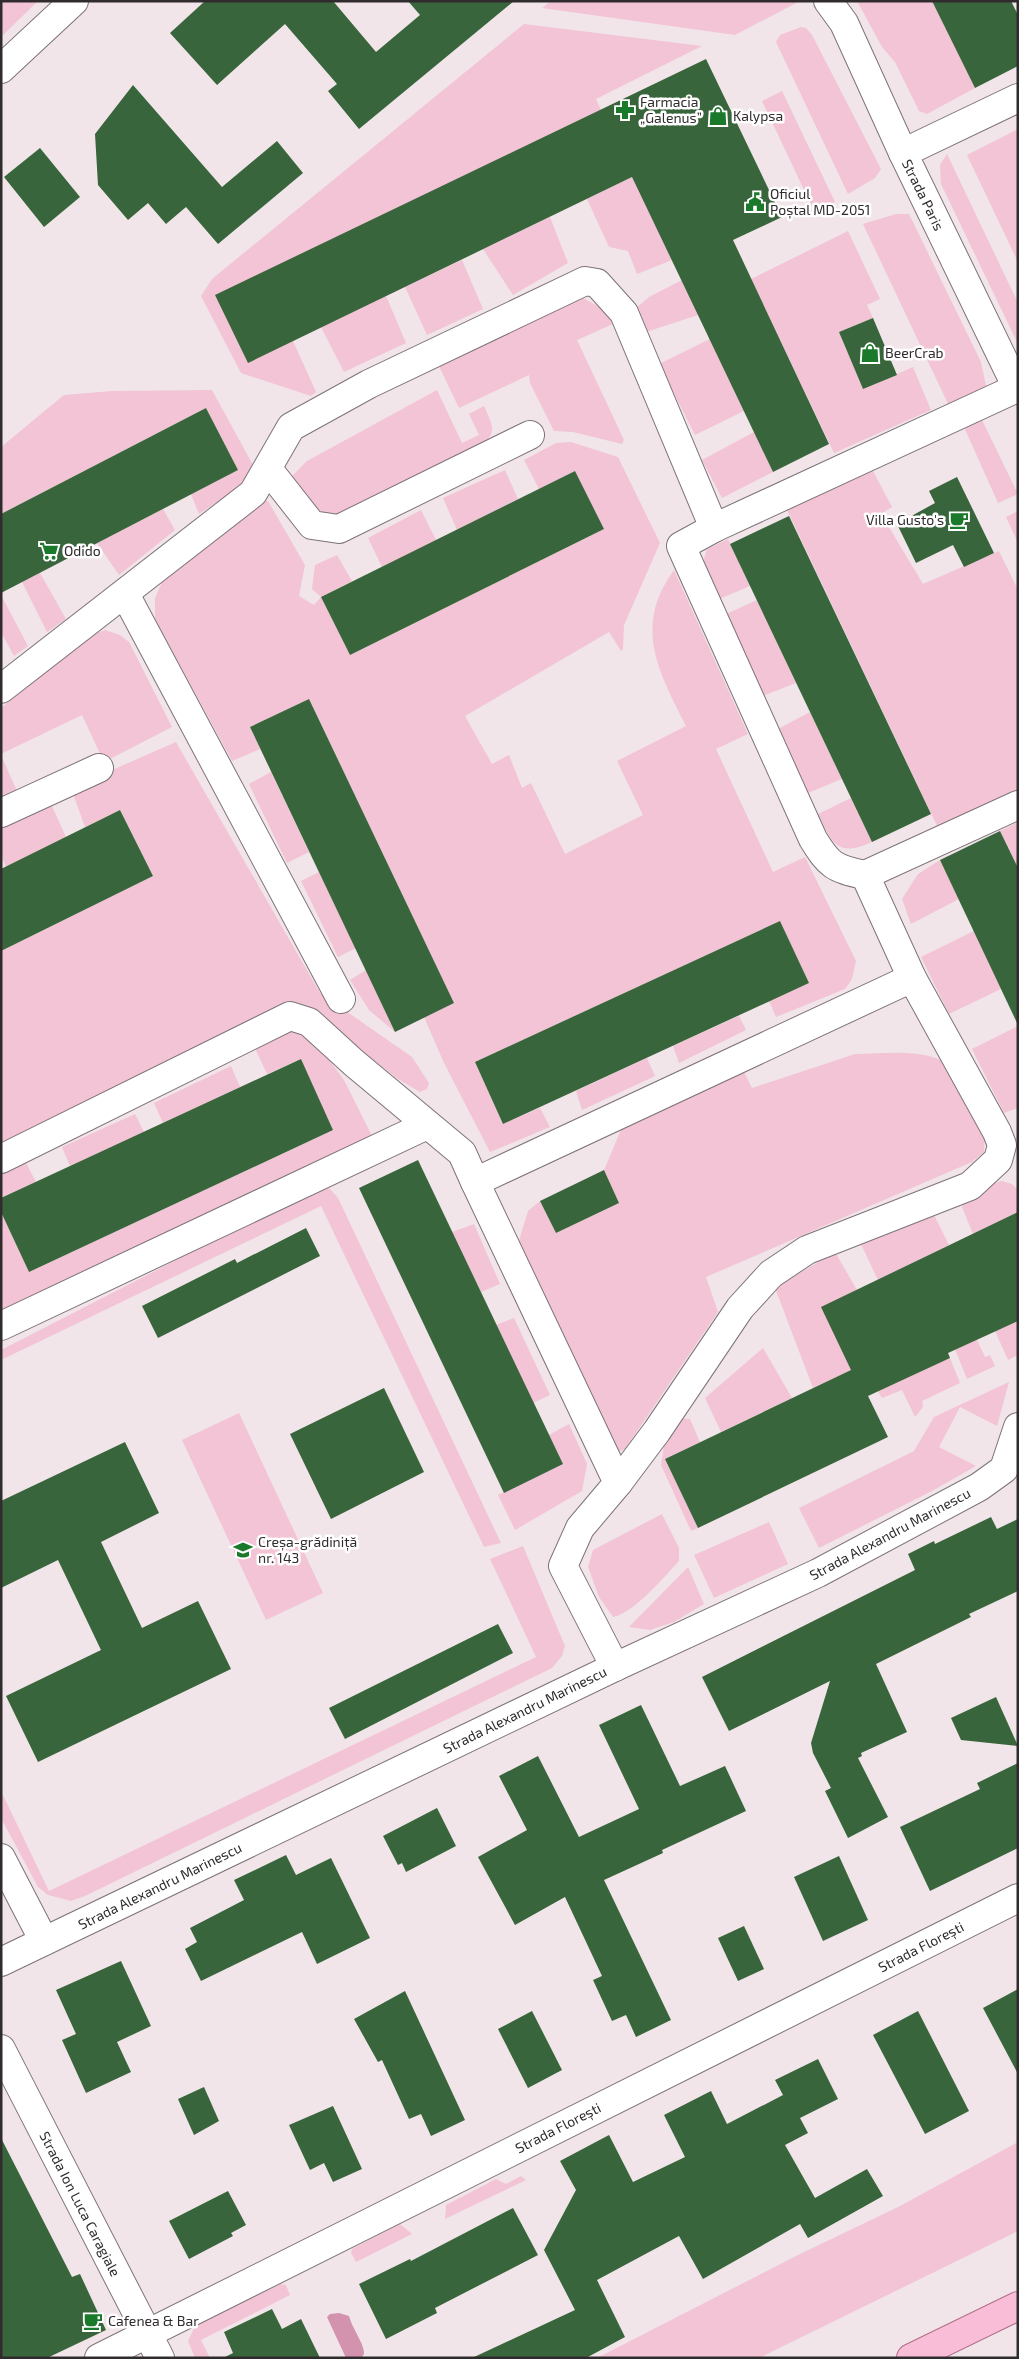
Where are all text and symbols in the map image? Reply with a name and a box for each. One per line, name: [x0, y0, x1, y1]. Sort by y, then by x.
place label: Farmacia „Galenus”: [640, 93, 702, 126]
pharmacy icon: Farmacia „Galenus”: [614, 99, 636, 121]
shop icon: Kalypsa: [707, 105, 729, 127]
place label: Kalypsa: [733, 107, 783, 124]
street label: Strada Paris: [899, 156, 948, 233]
place label: Oficiul Poștal MD-2051: [770, 185, 870, 219]
public building icon: Oficiul Poștal MD-2051: [744, 191, 766, 213]
shop icon: BeerCrab: [859, 342, 881, 364]
place label: BeerCrab: [885, 344, 944, 361]
cafe icon: Villa Gusto's: [948, 509, 970, 531]
place label: Villa Gusto's: [866, 511, 944, 528]
supermarket icon: Odido: [38, 540, 60, 562]
place label: Odido: [64, 542, 101, 559]
street label: Strada Alexandru Marinescu: [806, 1484, 973, 1583]
place label: Creșa-grădiniță nr. 143: [258, 1533, 357, 1566]
school or university icon: Creșa-grădiniță nr. 143: [232, 1539, 254, 1561]
street label: Strada Alexandru Marinescu: [440, 1662, 609, 1757]
street label: Strada Alexandru Marinescu: [75, 1838, 244, 1933]
street label: Strada Florești: [875, 1918, 967, 1976]
street label: Strada Florești: [512, 2099, 604, 2157]
street label: Strada Ion Luca Caragiale: [36, 2128, 124, 2279]
cafe icon: Cafenea & Bar: [82, 2310, 104, 2332]
place label: Cafenea & Bar: [108, 2312, 199, 2329]

